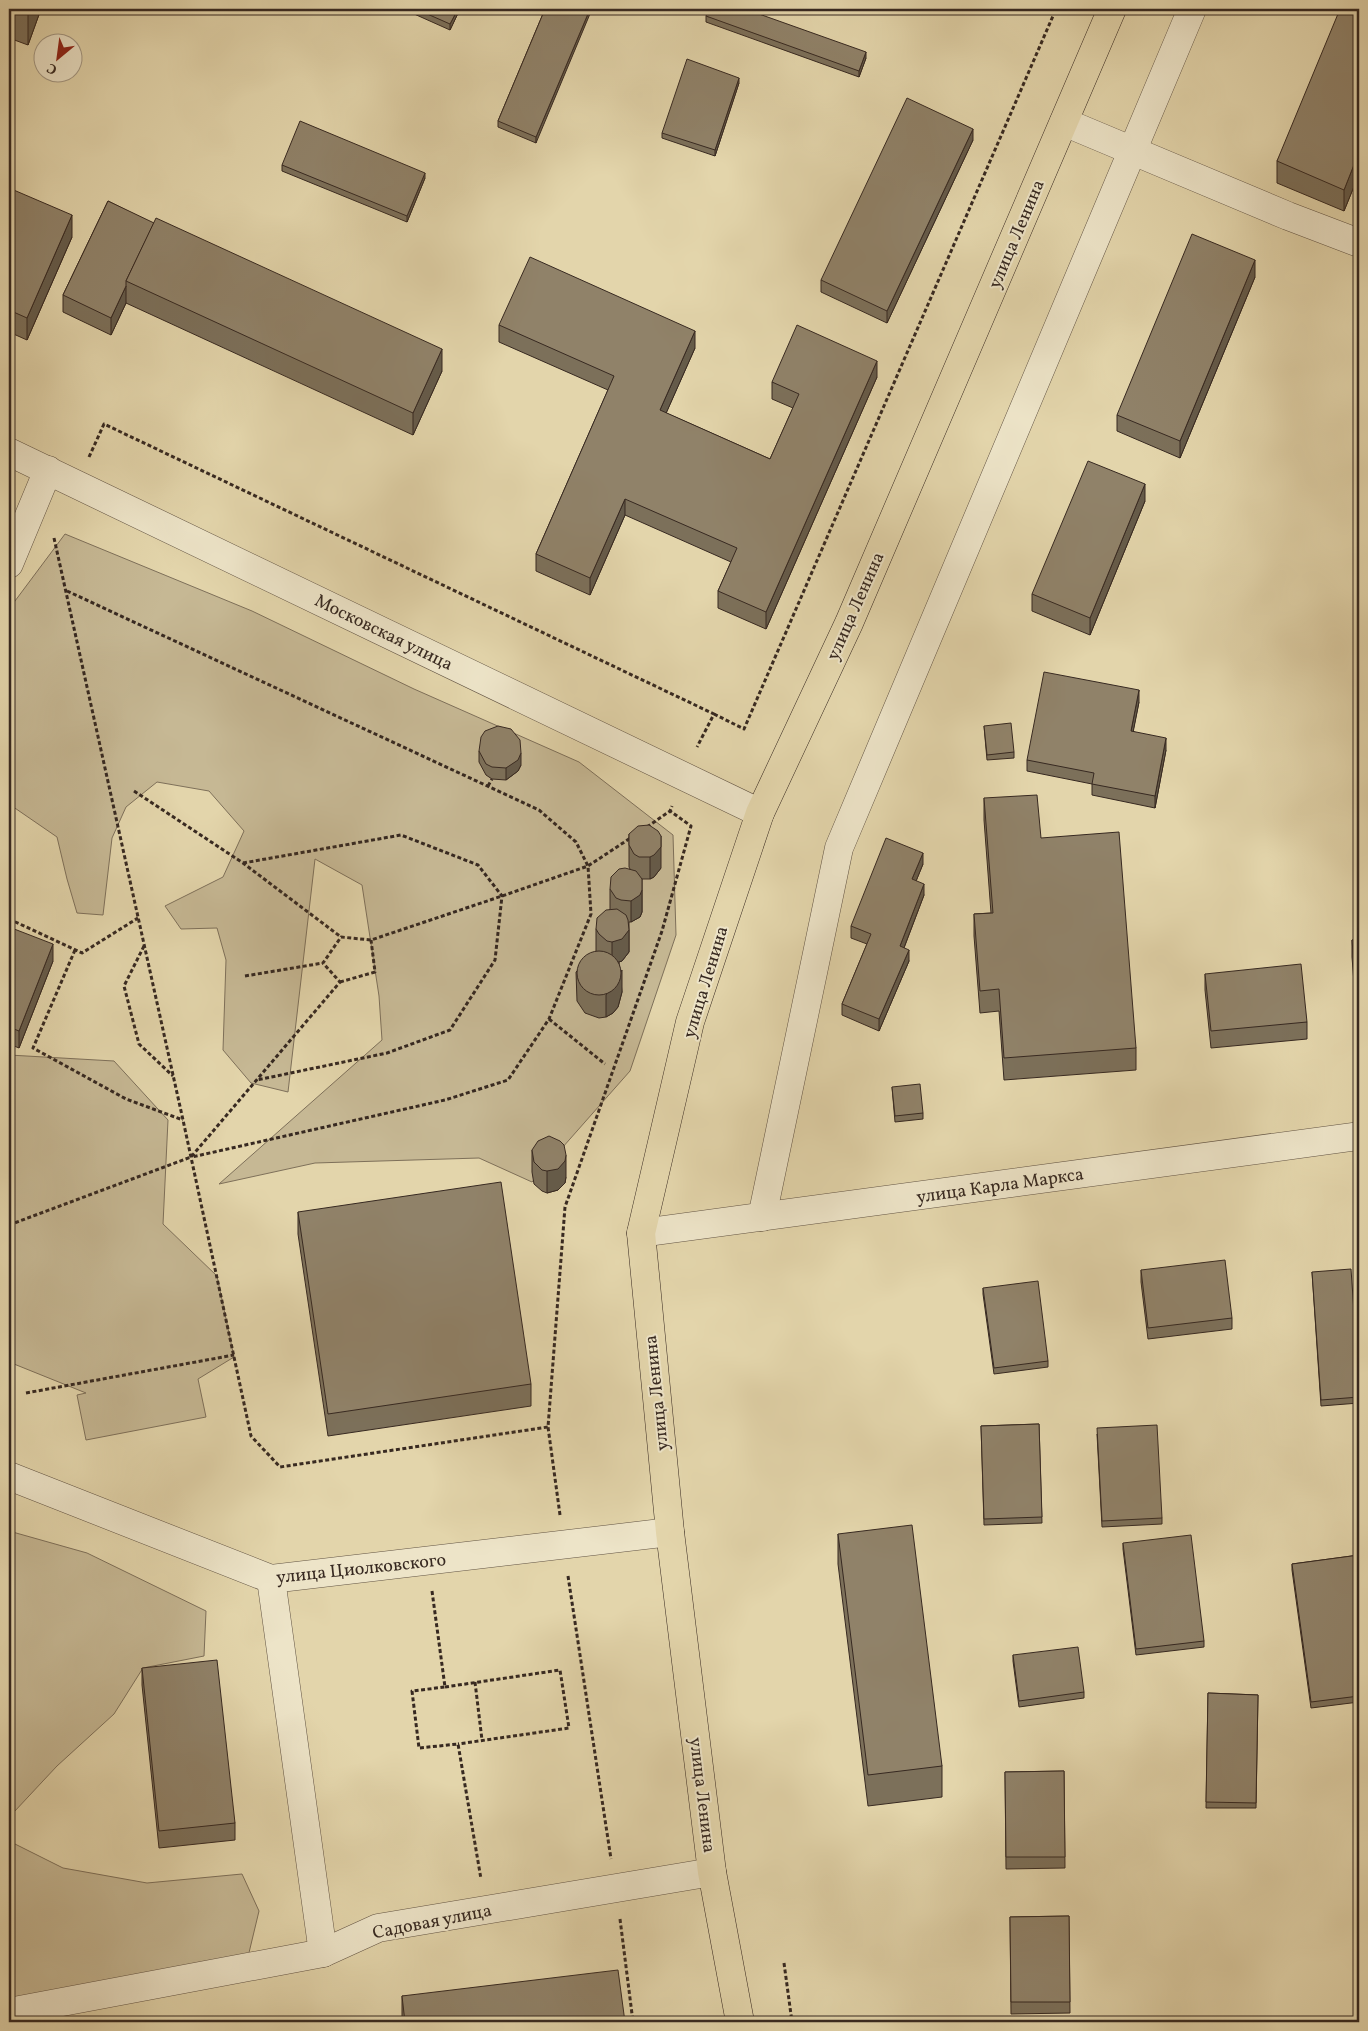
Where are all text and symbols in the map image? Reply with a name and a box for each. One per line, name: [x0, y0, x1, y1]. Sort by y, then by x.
north arrow: [32, 32, 82, 82]
text: С: [44, 58, 61, 79]
street label: улица Ленина: [983, 176, 1052, 293]
street label: улица Ленина: [821, 548, 891, 665]
street label: Московская улица: [310, 589, 457, 678]
street label: улица Ленина: [677, 923, 735, 1042]
street label: улица Карла Маркса: [915, 1162, 1086, 1211]
street label: улица Ленина: [639, 1334, 676, 1452]
street label: улица Циолковского: [275, 1548, 447, 1591]
street label: улица Ленина: [682, 1736, 721, 1854]
street label: Садовая улица: [370, 1899, 494, 1946]

